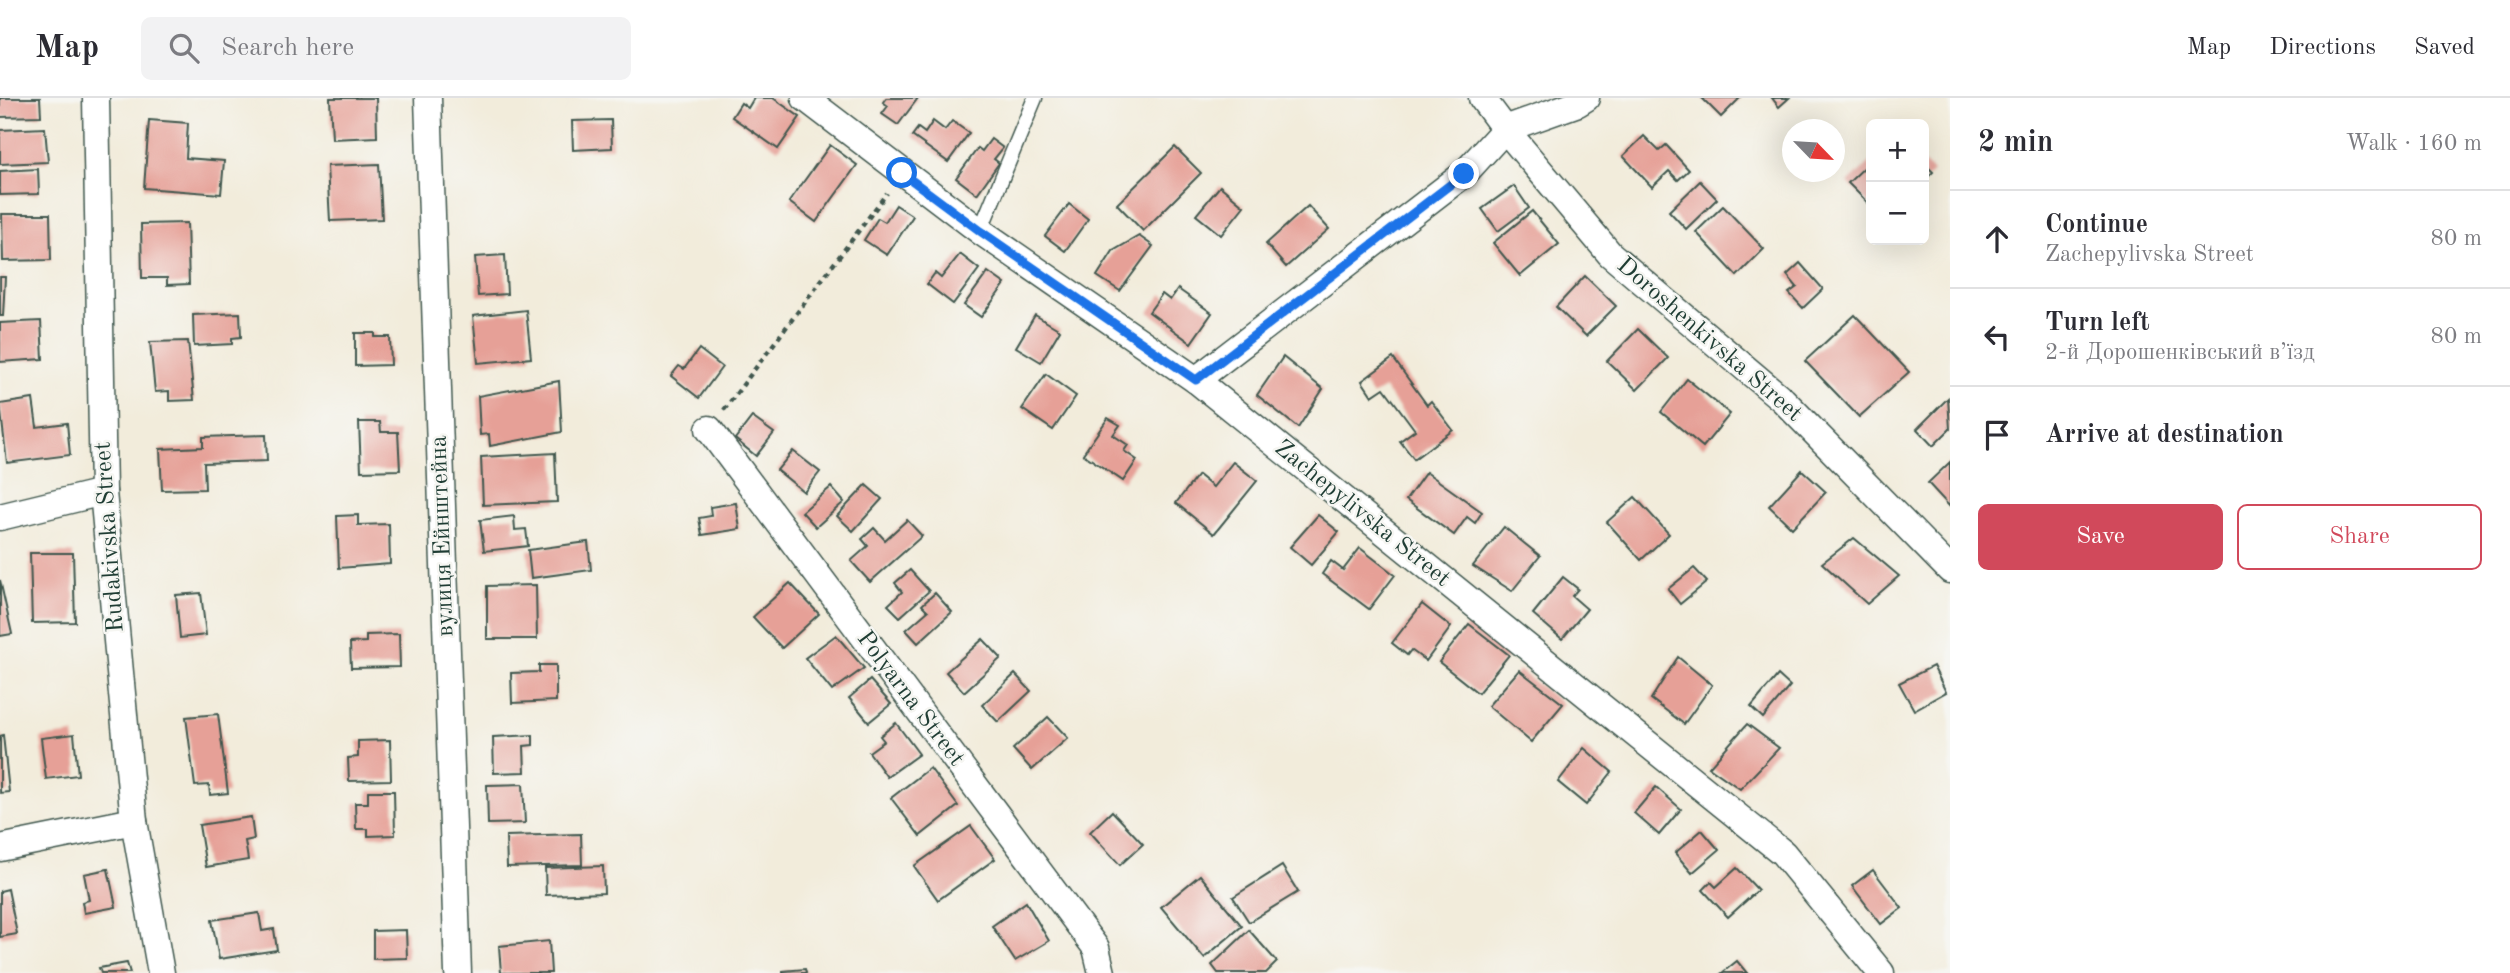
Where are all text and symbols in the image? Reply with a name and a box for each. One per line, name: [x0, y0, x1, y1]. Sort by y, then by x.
search box: [141, 17, 631, 80]
icon: search: [165, 29, 203, 67]
text: Map: [35, 32, 99, 65]
text: Search here: [221, 35, 354, 61]
text: Map: [2187, 36, 2231, 60]
text: Directions: [2269, 36, 2376, 60]
text: Saved: [2414, 36, 2475, 60]
north arrow: [1782, 119, 1845, 182]
map controls: [1866, 119, 1929, 245]
button: +: [1866, 119, 1929, 182]
text: 2 min: [1978, 128, 2053, 158]
text: Walk · 160 m: [2346, 132, 2482, 155]
route start: [886, 157, 917, 188]
route end: [1448, 158, 1479, 189]
button: −: [1866, 182, 1929, 245]
text: Continue: [2045, 212, 2148, 238]
icon: ahead: [1978, 220, 2016, 258]
text: 80 m: [2431, 227, 2482, 250]
text: Zachepylivska Street: [2045, 243, 2254, 266]
street label: Doroshenkivska Street: [1612, 253, 1806, 427]
text: Turn left: [2045, 310, 2150, 336]
icon: left: [1978, 318, 2016, 356]
text: 80 m: [2431, 325, 2482, 348]
text: 2-й Дорошенківський в’їзд: [2045, 341, 2314, 364]
icon: arrive: [1978, 416, 2016, 454]
text: Arrive at destination: [2045, 422, 2284, 448]
street label: вулиця Ейнштейна: [427, 435, 459, 637]
street label: Zachepylivska Street: [1270, 436, 1454, 592]
street label: Rudakivska Street: [91, 441, 129, 633]
button: Save: [1978, 504, 2223, 570]
button: Share: [2237, 504, 2482, 570]
street label: Polyarna Street: [852, 627, 968, 771]

